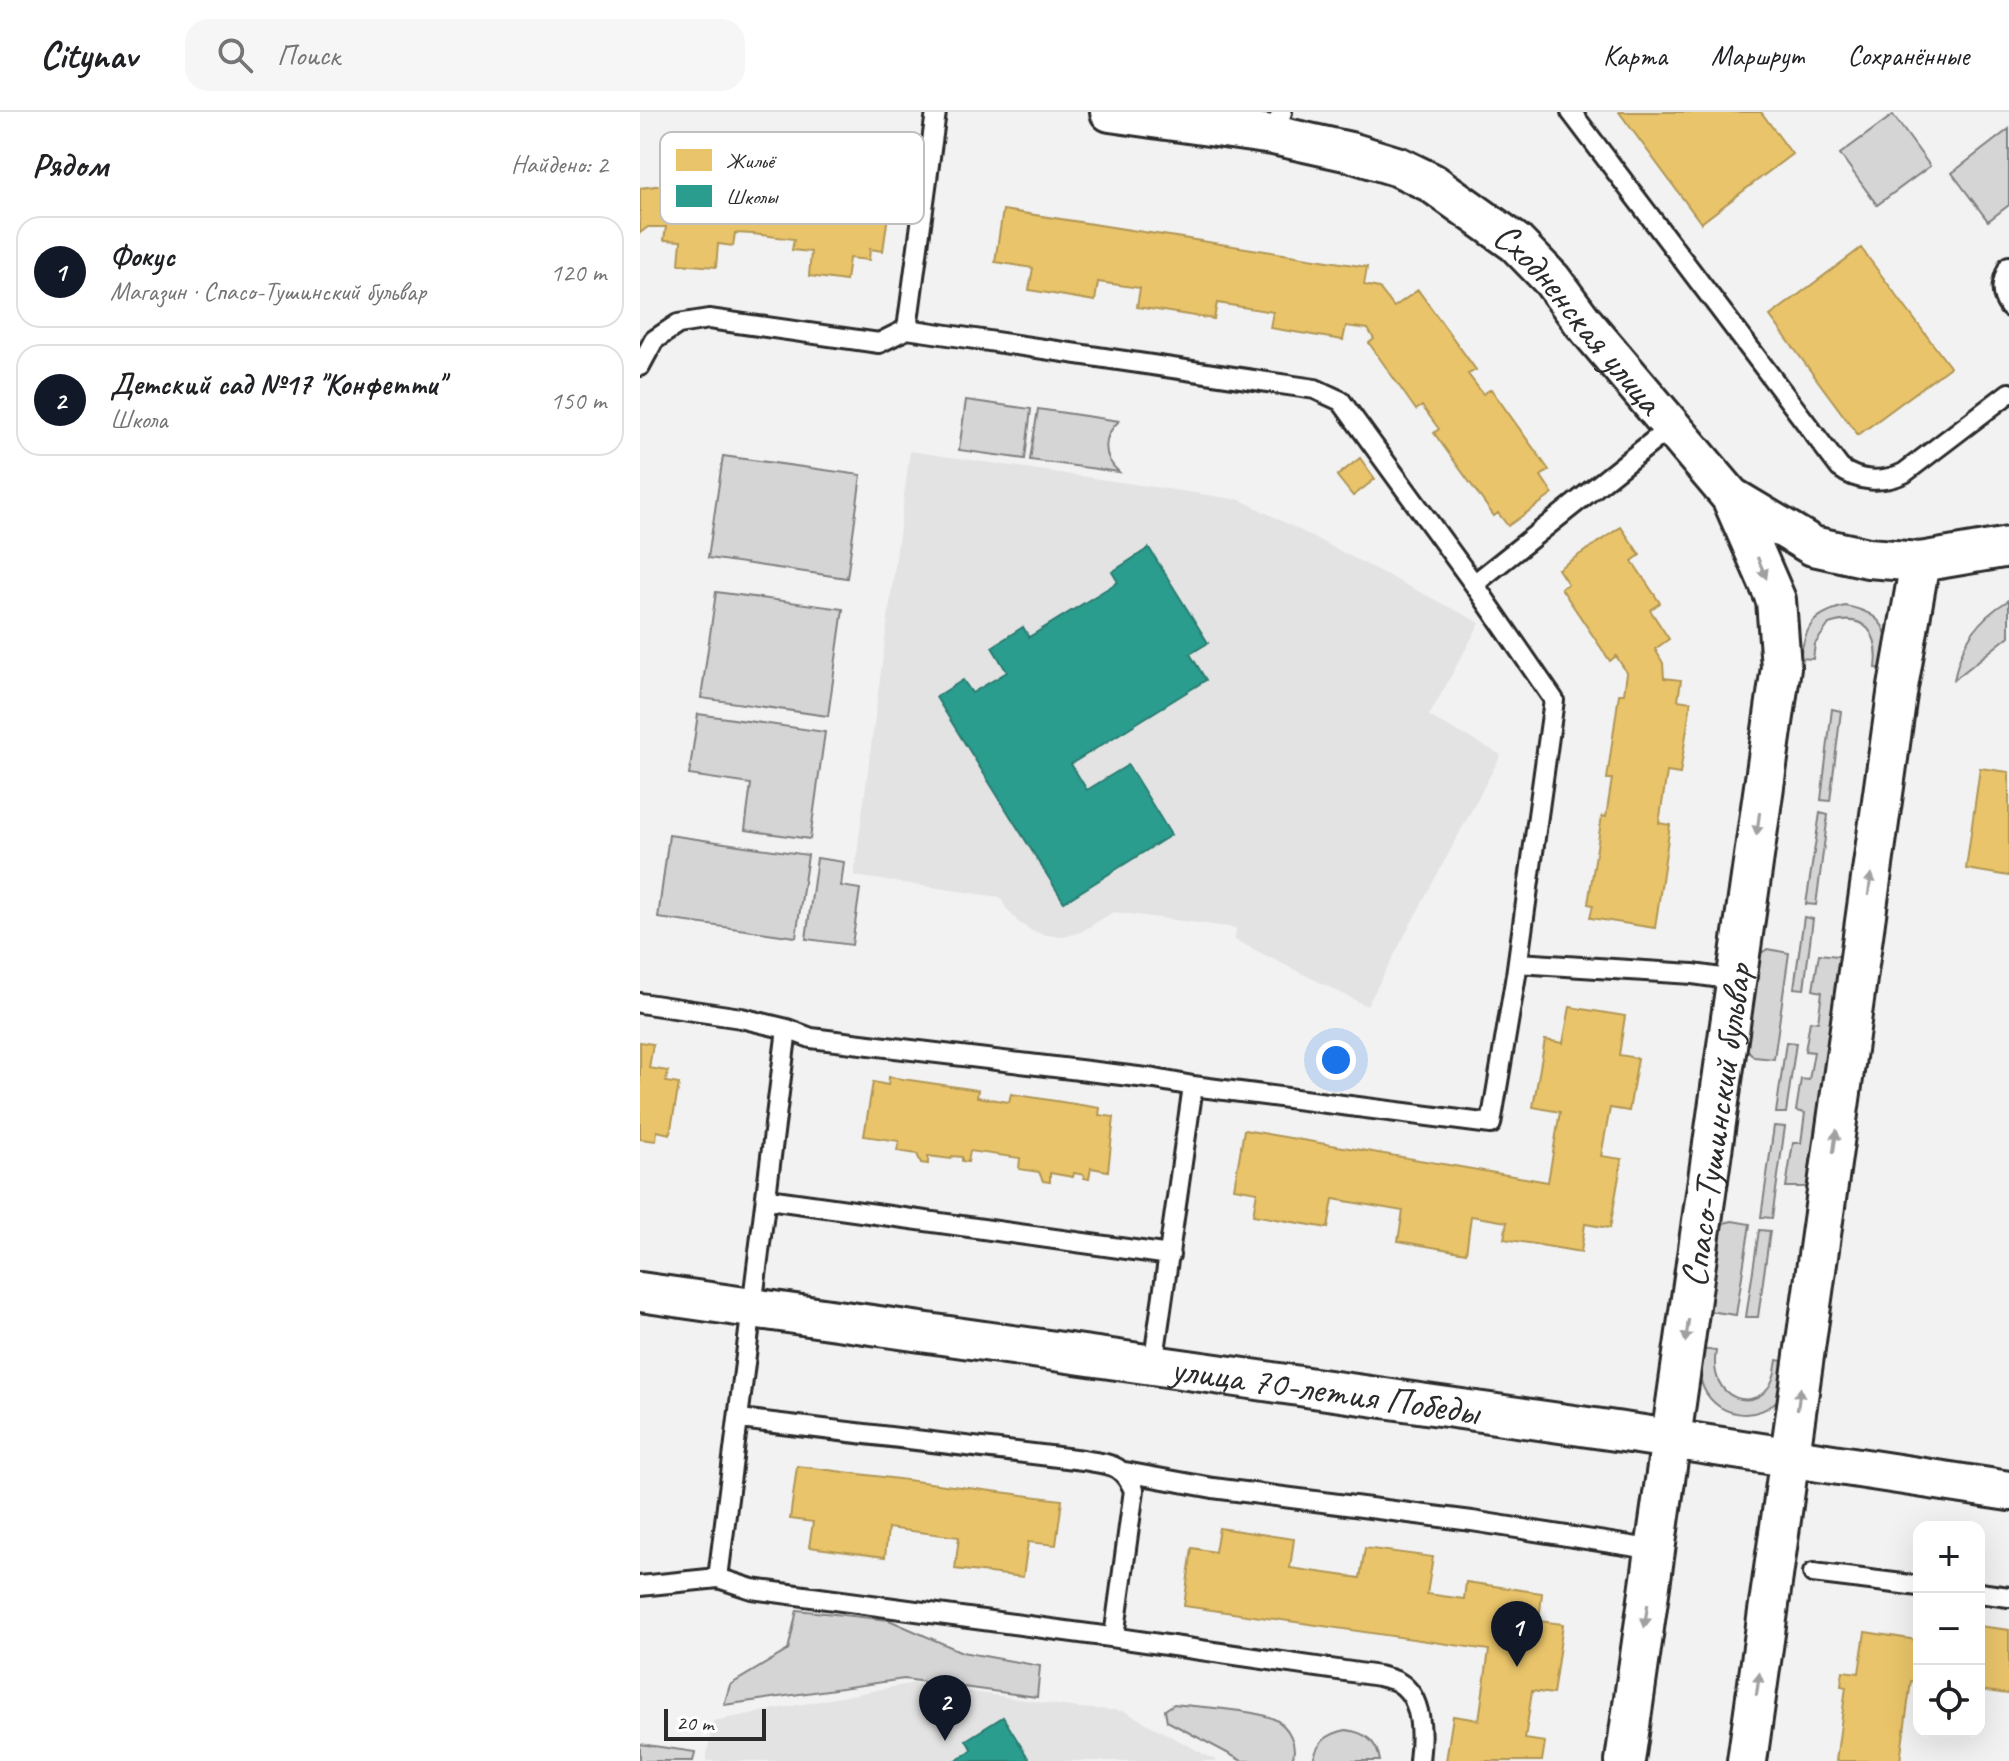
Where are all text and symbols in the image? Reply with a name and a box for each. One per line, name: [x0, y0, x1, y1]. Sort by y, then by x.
search box: [185, 19, 745, 91]
text: Citynav: [40, 32, 137, 79]
icon: search: [213, 33, 257, 77]
text: Поиск: [277, 36, 340, 74]
text: Карта: [1603, 38, 1667, 73]
text: Маршрут: [1711, 38, 1803, 73]
text: Сохранённые: [1847, 38, 1969, 73]
legend: [660, 132, 924, 224]
text: Рядом: [32, 143, 108, 186]
text: Жильё: [726, 147, 778, 175]
text: Найдено: 2: [511, 148, 608, 181]
text: Школы: [726, 183, 780, 211]
street label: Сходненская улица: [1484, 212, 1675, 425]
text: Фокус: [110, 237, 175, 275]
text: 1: [54, 256, 66, 289]
text: 120 m: [550, 256, 606, 289]
text: Магазин · Спасо-Тушинский бульвар: [110, 275, 426, 308]
text: Детский сад №17 "Конфетти": [110, 365, 444, 403]
text: 2: [54, 384, 66, 417]
text: 150 m: [550, 384, 606, 417]
text: Школа: [110, 403, 167, 436]
one-way arrow: [1756, 556, 1769, 580]
one-way arrow: [1751, 811, 1764, 836]
one-way arrow: [1864, 871, 1877, 896]
street label: Спасо-Тушинский бульвар: [1670, 958, 1763, 1290]
your location: [1316, 1040, 1356, 1080]
one-way arrow: [1829, 1128, 1842, 1153]
one-way arrow: [1680, 1319, 1693, 1344]
street label: улица 70-летия Победы: [1166, 1345, 1485, 1436]
one-way arrow: [1793, 1386, 1806, 1411]
map controls: [1913, 1521, 1985, 1737]
button: +: [1913, 1521, 1985, 1593]
button: −: [1913, 1593, 1985, 1665]
pin: 1: [1491, 1601, 1543, 1667]
one-way arrow: [1639, 1604, 1652, 1629]
button: locate: [1913, 1665, 1985, 1737]
one-way arrow: [1752, 1671, 1765, 1696]
pin: 2: [919, 1675, 971, 1741]
scale bar: [664, 1705, 766, 1741]
text: 20 m: [676, 1709, 713, 1737]

